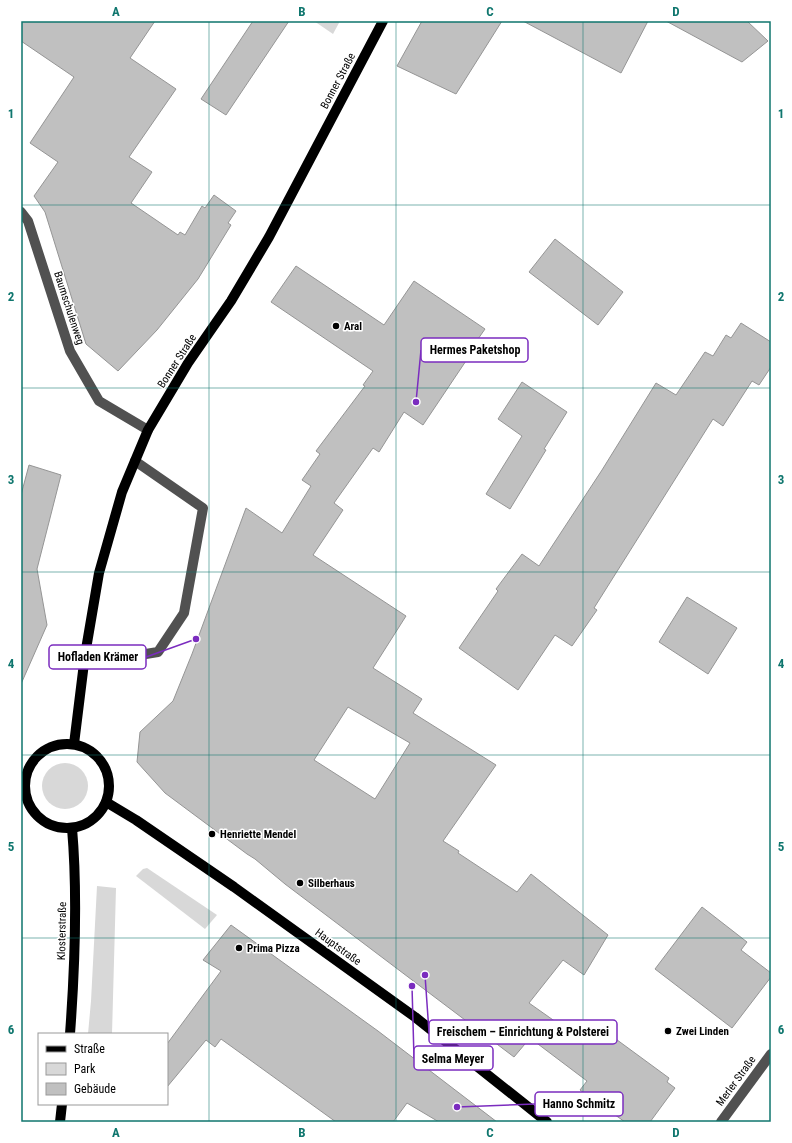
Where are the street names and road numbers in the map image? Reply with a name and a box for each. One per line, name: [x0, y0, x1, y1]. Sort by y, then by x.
street label: Bonner Straße: [318, 51, 358, 111]
street label: Baumschulenweg: [51, 270, 87, 346]
street label: Bonner Straße: [155, 332, 199, 390]
street label: Klosterstraße: [55, 902, 69, 960]
street label: Hauptstraße: [312, 926, 364, 968]
street label: Merler Straße: [714, 1053, 758, 1109]

